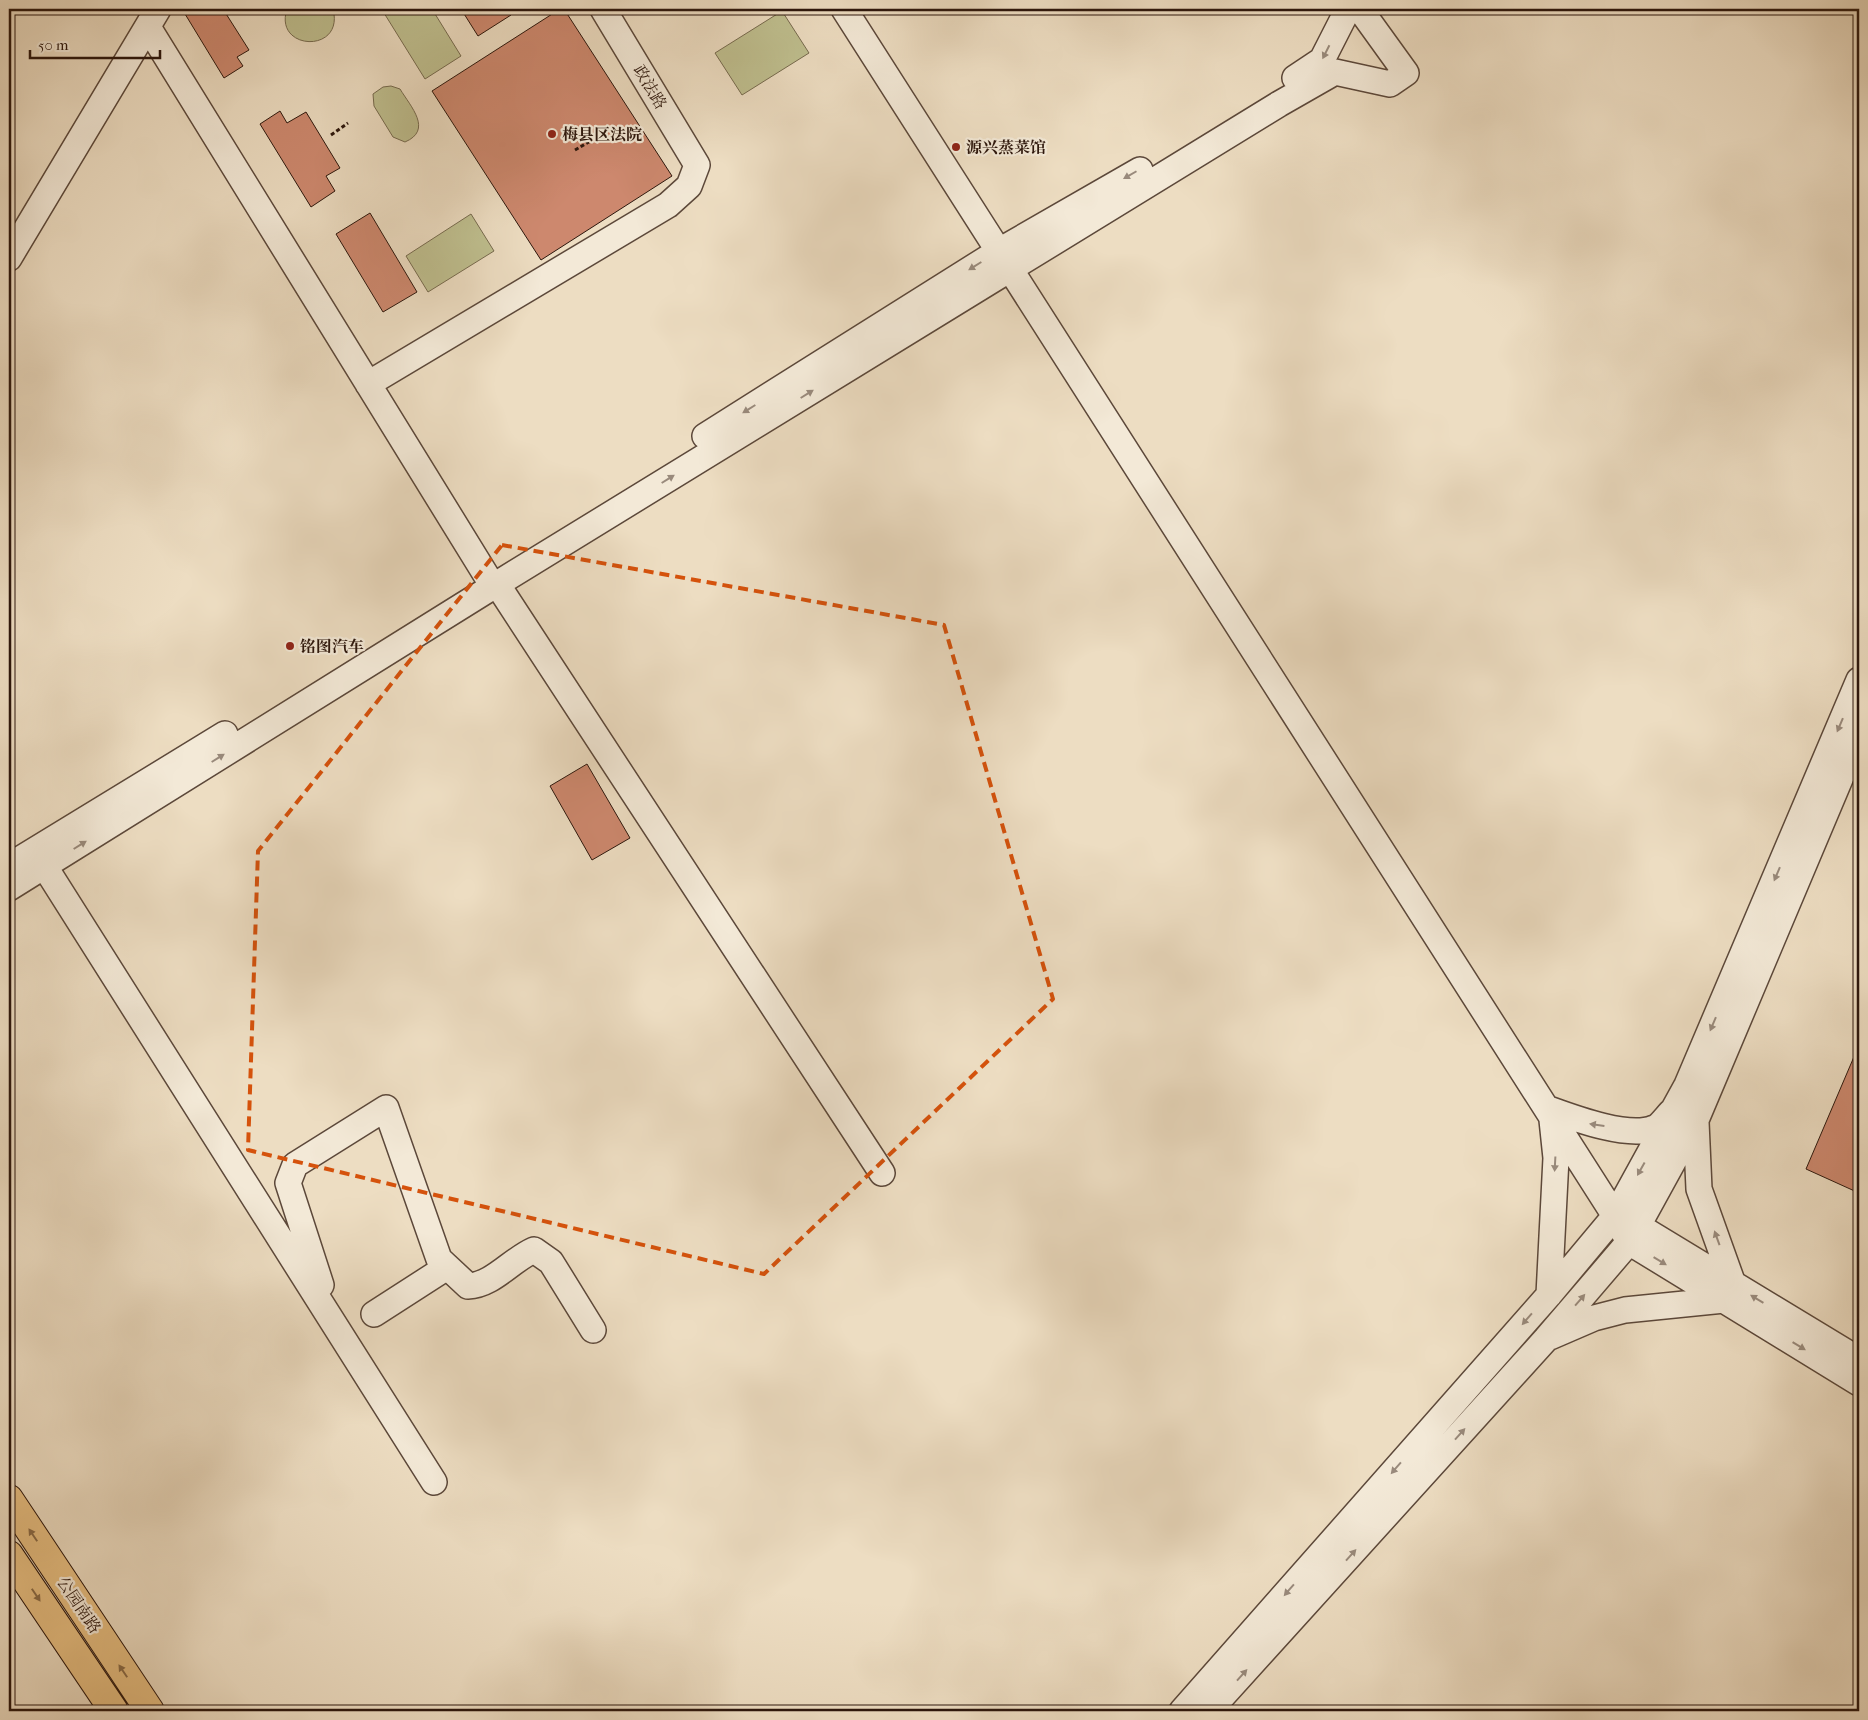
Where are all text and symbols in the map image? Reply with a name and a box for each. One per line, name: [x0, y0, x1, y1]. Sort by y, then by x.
scale bar: [30, 28, 160, 60]
text: 50 m: [38, 36, 69, 54]
one-way arrow: [1322, 45, 1330, 60]
street label: 政法路: [629, 62, 671, 112]
place label: 梅县区法院: [562, 125, 642, 144]
marker: 梅县区法院: [546, 128, 558, 140]
place label: 源兴蒸菜馆: [966, 138, 1046, 157]
marker: 源兴蒸菜馆: [950, 141, 962, 153]
one-way arrow: [1124, 171, 1137, 180]
one-way arrow: [968, 261, 981, 270]
one-way arrow: [800, 389, 813, 398]
one-way arrow: [742, 404, 755, 413]
one-way arrow: [662, 474, 675, 484]
place label: 铭图汽车: [300, 637, 364, 656]
marker: 铭图汽车: [284, 640, 296, 652]
one-way arrow: [1836, 718, 1844, 732]
one-way arrow: [211, 754, 225, 763]
one-way arrow: [74, 840, 87, 849]
one-way arrow: [1772, 867, 1780, 882]
one-way arrow: [1709, 1017, 1717, 1031]
one-way arrow: [1588, 1121, 1604, 1129]
one-way arrow: [1551, 1156, 1559, 1172]
one-way arrow: [1637, 1162, 1645, 1177]
one-way arrow: [1713, 1230, 1720, 1245]
one-way arrow: [1654, 1256, 1667, 1266]
one-way arrow: [1574, 1293, 1585, 1306]
one-way arrow: [1751, 1294, 1764, 1303]
one-way arrow: [1521, 1313, 1533, 1325]
one-way arrow: [1792, 1341, 1805, 1350]
one-way arrow: [1454, 1428, 1466, 1440]
one-way arrow: [1391, 1461, 1402, 1474]
one-way arrow: [28, 1529, 38, 1542]
one-way arrow: [1345, 1549, 1357, 1561]
street label: 公园南路: [53, 1573, 105, 1637]
one-way arrow: [1283, 1583, 1295, 1595]
one-way arrow: [31, 1589, 41, 1602]
one-way arrow: [118, 1664, 128, 1677]
one-way arrow: [1236, 1670, 1248, 1682]

